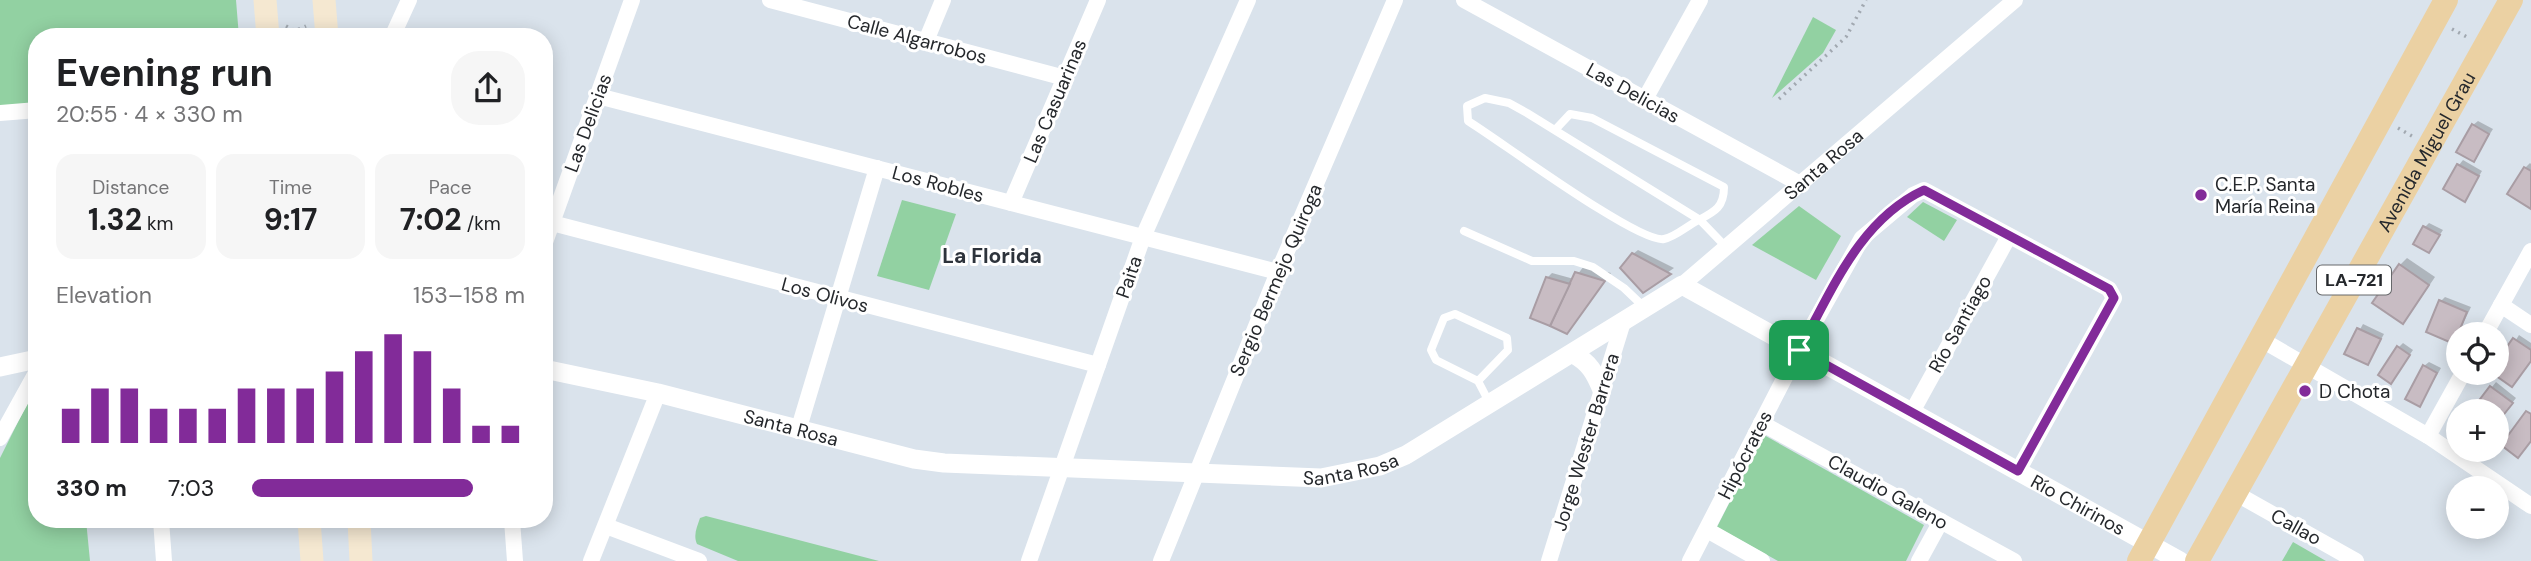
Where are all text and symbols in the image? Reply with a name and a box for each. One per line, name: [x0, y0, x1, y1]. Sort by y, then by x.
street label: Calle Algarrobos: [844, 8, 990, 70]
street label: Las Casuarinas: [1018, 35, 1092, 167]
text: Evening run: [56, 48, 273, 98]
button: share: [451, 51, 525, 125]
street label: Las Delicias: [1582, 57, 1684, 129]
street label: Avenida Miguel Grau: [2371, 67, 2481, 236]
street label: Las Delicias: [559, 70, 617, 176]
text: 20:55 · 4 × 330 m: [56, 99, 243, 129]
street label: Santa Rosa: [1778, 123, 1868, 205]
street label: Los Robles: [889, 160, 987, 208]
place label: C.E.P. Santa María Reina: [2215, 172, 2315, 219]
text: Distance: [92, 175, 169, 200]
text: Time: [269, 175, 312, 200]
text: Pace: [429, 175, 471, 200]
street label: Sergio Bermejo Quiroga: [1224, 180, 1328, 380]
marker: C.E.P. Santa María Reina: [2193, 187, 2209, 203]
text: 1.32: [88, 200, 142, 239]
text: 9:17: [264, 200, 317, 239]
text: 7:02: [400, 200, 462, 239]
text: km: [142, 211, 174, 236]
text: /km: [462, 211, 501, 236]
district label: La Florida: [942, 242, 1042, 270]
street label: Paita: [1110, 252, 1148, 302]
road number: LA-721: [2317, 266, 2391, 294]
street label: Los Olivos: [779, 271, 871, 319]
street label: Río Santiago: [1923, 271, 1997, 377]
text: Elevation: [56, 280, 152, 310]
text: 153–158 m: [413, 280, 525, 310]
pin: [1769, 320, 1829, 380]
map controls: [2446, 322, 2509, 539]
button: locate: [2446, 322, 2509, 385]
icon: arrive: [1780, 331, 1818, 369]
street label: Jorge Wester Barrera: [1547, 350, 1625, 534]
place label: D Chota: [2319, 379, 2390, 404]
marker: D Chota: [2297, 383, 2313, 399]
button: +: [2446, 399, 2509, 462]
street label: Santa Rosa: [741, 403, 841, 452]
street label: Hipócrates: [1712, 406, 1778, 504]
street label: Santa Rosa: [1303, 447, 1402, 491]
street label: Claudio Galeno: [1823, 449, 1953, 535]
street label: Río Chirinos: [2027, 468, 2130, 541]
text: 330 m: [56, 473, 127, 503]
text: 7:03: [168, 473, 214, 503]
button: −: [2446, 476, 2509, 539]
street label: Callao: [2266, 503, 2326, 551]

